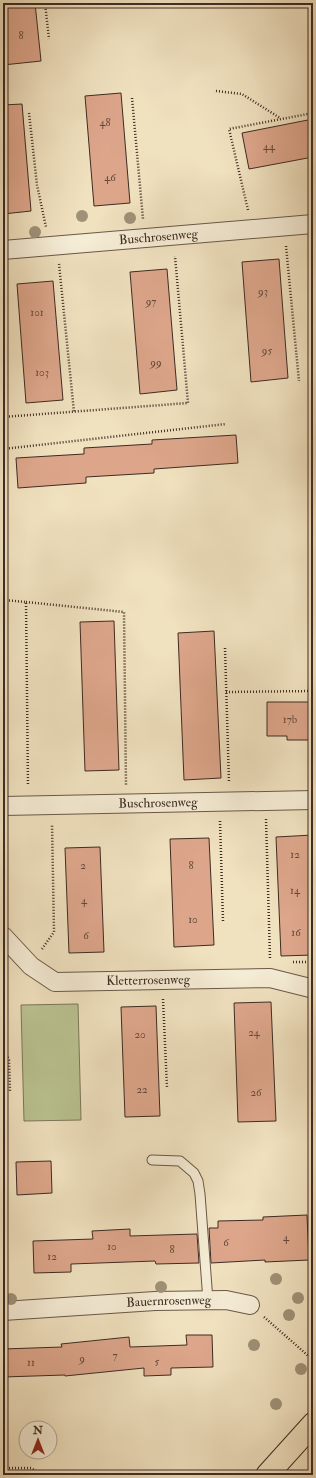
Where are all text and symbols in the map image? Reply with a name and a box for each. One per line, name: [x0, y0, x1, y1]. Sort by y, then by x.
house number: 8: [18, 29, 24, 42]
house number: 48: [99, 116, 111, 129]
house number: 44: [263, 140, 276, 153]
house number: 46: [104, 171, 117, 184]
street label: Buschrosenweg: [118, 226, 199, 248]
house number: 93: [257, 285, 268, 298]
house number: 97: [145, 295, 156, 308]
house number: 101: [30, 306, 44, 319]
house number: 95: [261, 344, 272, 357]
house number: 99: [149, 356, 162, 369]
house number: 103: [35, 366, 49, 379]
house number: 17b: [283, 713, 298, 726]
street label: Buschrosenweg: [118, 794, 198, 812]
house number: 12: [290, 848, 300, 861]
house number: 2: [80, 859, 86, 872]
house number: 8: [188, 859, 194, 872]
house number: 14: [290, 884, 301, 897]
house number: 4: [81, 894, 88, 907]
house number: 10: [188, 913, 198, 926]
house number: 16: [291, 926, 302, 939]
house number: 6: [83, 929, 90, 942]
street label: Kletterrosenweg: [106, 971, 191, 989]
house number: 24: [248, 1026, 261, 1039]
house number: 20: [134, 1028, 146, 1041]
house number: 22: [136, 1083, 148, 1096]
house number: 26: [250, 1086, 263, 1099]
house number: 4: [283, 1231, 290, 1244]
house number: 6: [223, 1236, 230, 1249]
house number: 10: [107, 1240, 117, 1253]
house number: 8: [169, 1243, 175, 1256]
house number: 12: [47, 1250, 57, 1263]
street label: Bauernrosenweg: [126, 1292, 212, 1311]
house number: 7: [112, 1349, 118, 1362]
house number: 9: [78, 1352, 85, 1365]
house number: 5: [155, 1355, 160, 1368]
house number: 11: [27, 1356, 35, 1369]
north arrow: [18, 1420, 58, 1460]
text: N: [32, 1424, 44, 1437]

